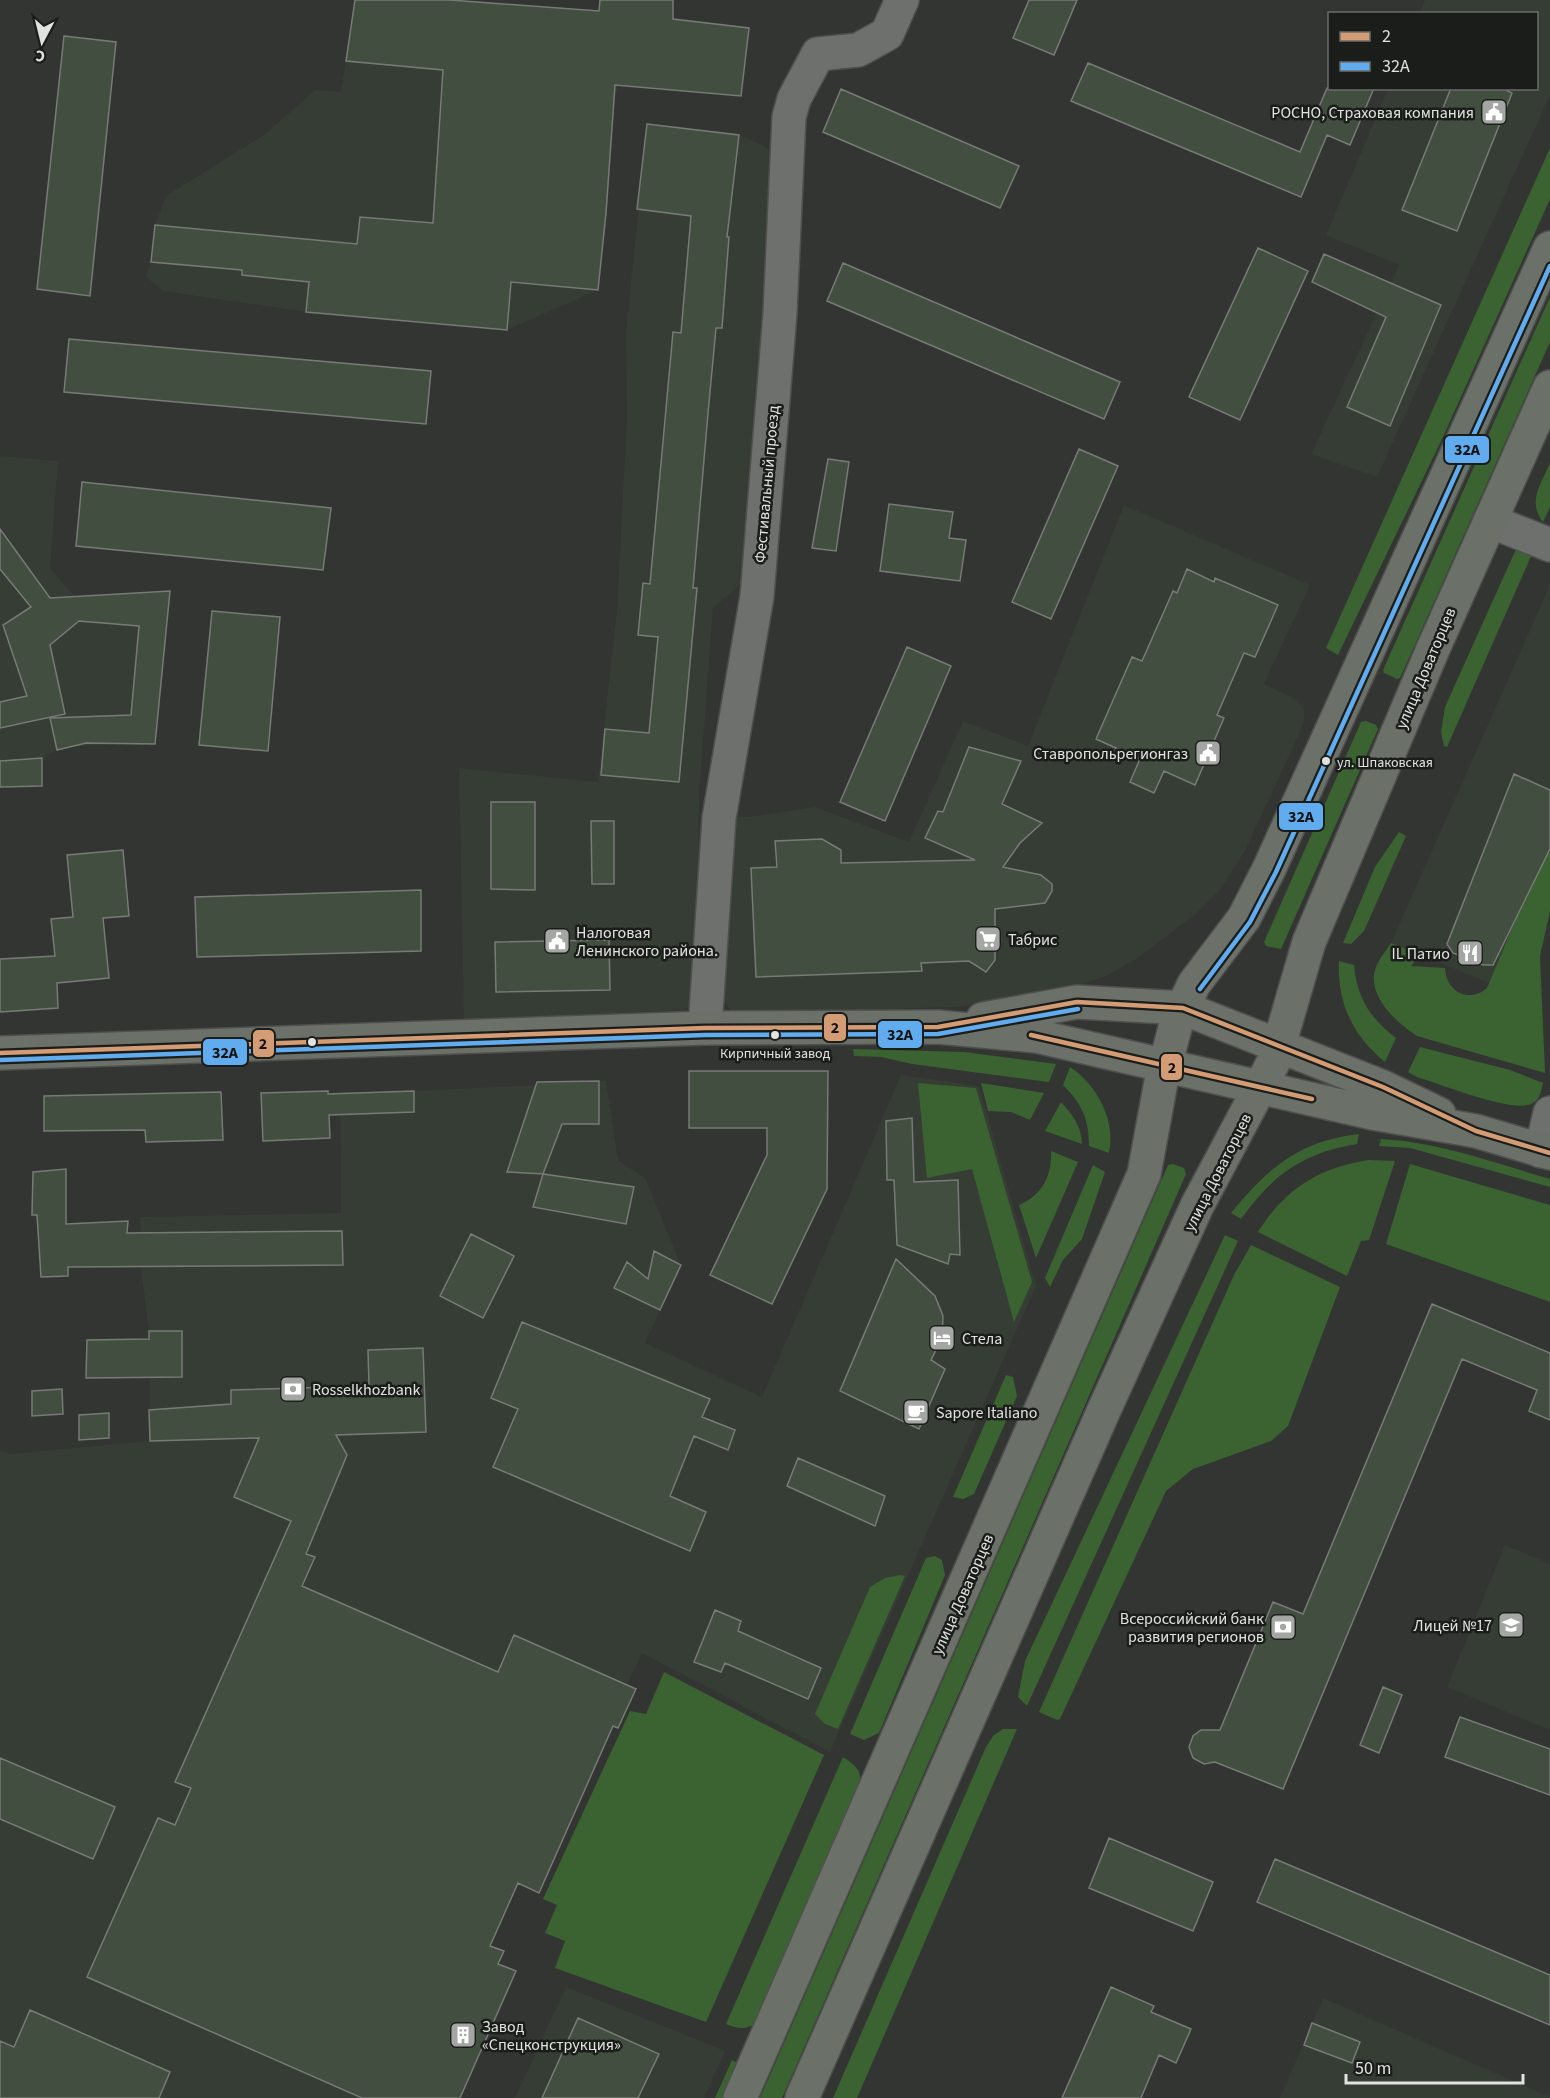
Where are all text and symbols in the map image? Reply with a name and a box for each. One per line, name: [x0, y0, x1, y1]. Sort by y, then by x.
north arrow: [12, 12, 72, 72]
legend: [1328, 12, 1538, 90]
text: 2: [1382, 24, 1391, 49]
text: С: [34, 44, 46, 67]
text: 32A: [1382, 54, 1410, 79]
public building icon: РОСНО, Страховая компания: [1479, 97, 1509, 127]
place label: РОСНО, Страховая компания: [1271, 102, 1474, 124]
street label: Фестивальный проезд: [749, 404, 785, 564]
line badge: 32A: [1444, 435, 1490, 464]
text: 32A: [1454, 439, 1481, 461]
street label: улица Доваторцев: [1390, 604, 1461, 732]
public building icon: Ставропольрегионгаз: [1193, 738, 1223, 768]
place label: Ставропольрегионгаз: [1033, 743, 1188, 765]
place label: ул. Шпаковская: [1337, 753, 1433, 773]
marker: ул. Шпаковская: [1320, 755, 1332, 767]
line badge: 32A: [1278, 802, 1324, 831]
text: 32A: [1288, 806, 1315, 828]
place label: Налоговая Ленинского района.: [576, 922, 718, 962]
supermarket icon: Табрис: [973, 924, 1003, 954]
public building icon: Налоговая Ленинского района.: [542, 926, 572, 956]
place label: Табрис: [1008, 929, 1057, 951]
restaurant icon: IL Патио: [1455, 938, 1485, 968]
place label: IL Патио: [1392, 943, 1450, 965]
line badge: 2: [823, 1013, 847, 1042]
text: 2: [831, 1017, 839, 1039]
line badge: 32A: [877, 1020, 923, 1049]
text: 32A: [887, 1024, 914, 1046]
line badge: 2: [252, 1029, 275, 1058]
marker: Кирпичный завод: [769, 1029, 781, 1041]
text: 2: [259, 1033, 267, 1055]
unlabelled marker: [306, 1036, 318, 1048]
line badge: 32A: [202, 1038, 248, 1066]
text: 32A: [212, 1042, 239, 1064]
place label: Кирпичный завод: [720, 1044, 831, 1064]
line badge: 2: [1160, 1053, 1183, 1081]
text: 2: [1168, 1057, 1176, 1079]
street label: улица Доваторцев: [1179, 1110, 1257, 1235]
hotel icon: Стела: [927, 1323, 957, 1353]
place label: Стела: [962, 1328, 1002, 1350]
bank icon: Rosselkhozbank: [278, 1374, 308, 1404]
place label: Rosselkhozbank: [312, 1379, 420, 1401]
cafe icon: Sapore Italiano: [901, 1397, 931, 1427]
place label: Sapore Italiano: [936, 1402, 1038, 1424]
street label: улица Доваторцев: [926, 1531, 999, 1658]
place label: Всероссийский банк развития регионов: [1120, 1608, 1264, 1648]
school or university icon: Лицей №17: [1496, 1610, 1526, 1640]
bank icon: Всероссийский банк развития регионов: [1268, 1612, 1298, 1642]
place label: Лицей №17: [1414, 1615, 1492, 1637]
place label: Завод «Спецконструкция»: [482, 2016, 621, 2056]
building icon: Завод «Спецконструкция»: [448, 2020, 478, 2050]
scale bar: [1346, 2047, 1523, 2085]
text: 50 m: [1355, 2056, 1391, 2081]

